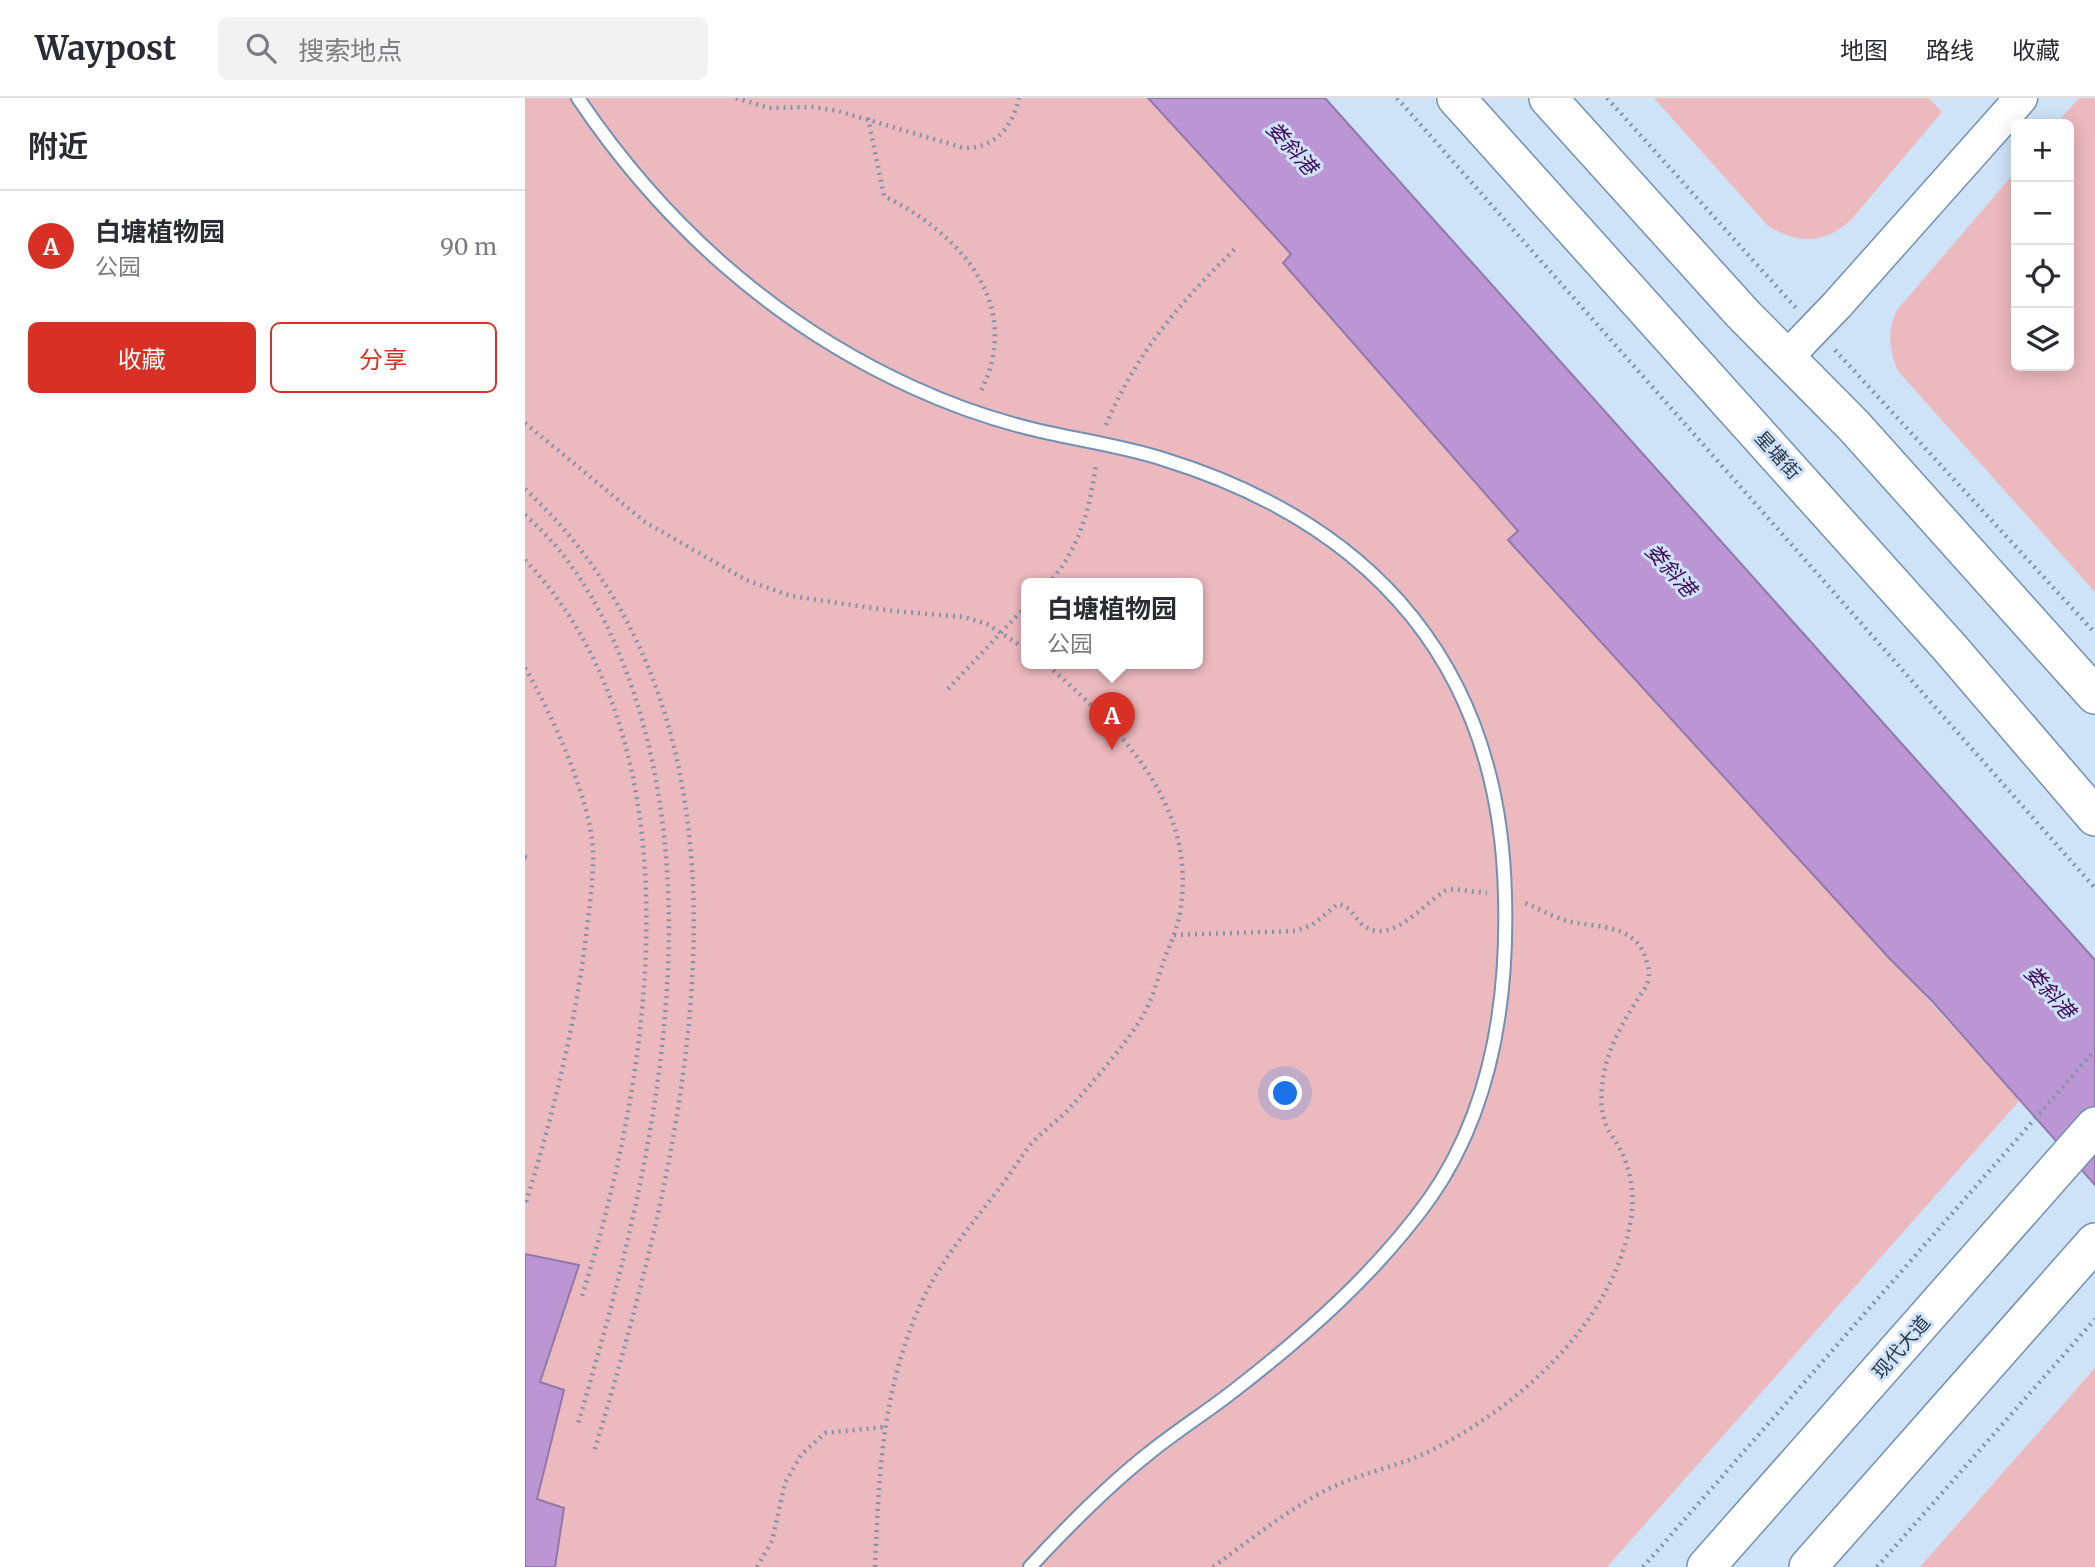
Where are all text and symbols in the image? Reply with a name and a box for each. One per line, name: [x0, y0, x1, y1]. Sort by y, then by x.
search box: [218, 17, 708, 80]
text: Waypost: [35, 28, 176, 69]
icon: search: [242, 29, 280, 67]
text: 搜索地点: [298, 34, 402, 67]
text: 地图: [1840, 35, 1888, 66]
text: 路线: [1926, 35, 1974, 66]
text: 收藏: [2012, 35, 2060, 66]
water label: 娄斜港: [1261, 116, 1325, 183]
map controls: [2011, 119, 2074, 371]
button: +: [2011, 119, 2074, 182]
text: 附近: [28, 127, 88, 165]
button: −: [2011, 182, 2074, 245]
text: 白塘植物园: [95, 215, 225, 248]
text: A: [43, 232, 59, 261]
text: 90 m: [440, 232, 497, 261]
button: locate: [2011, 245, 2074, 308]
text: 公园: [95, 252, 141, 281]
button: layers: [2011, 308, 2074, 371]
button: 收藏: [28, 322, 256, 393]
button: 分享: [270, 322, 497, 393]
street label: 星塘街: [1750, 426, 1806, 484]
water label: 娄斜港: [1640, 538, 1704, 605]
popup: [1021, 578, 1203, 669]
text: 白塘植物园: [1047, 592, 1177, 625]
text: 公园: [1047, 629, 1093, 658]
pin: A: [1089, 692, 1135, 750]
water label: 娄斜港: [2019, 960, 2083, 1027]
your location: [1268, 1076, 1302, 1110]
street label: 现代大道: [1867, 1310, 1935, 1384]

